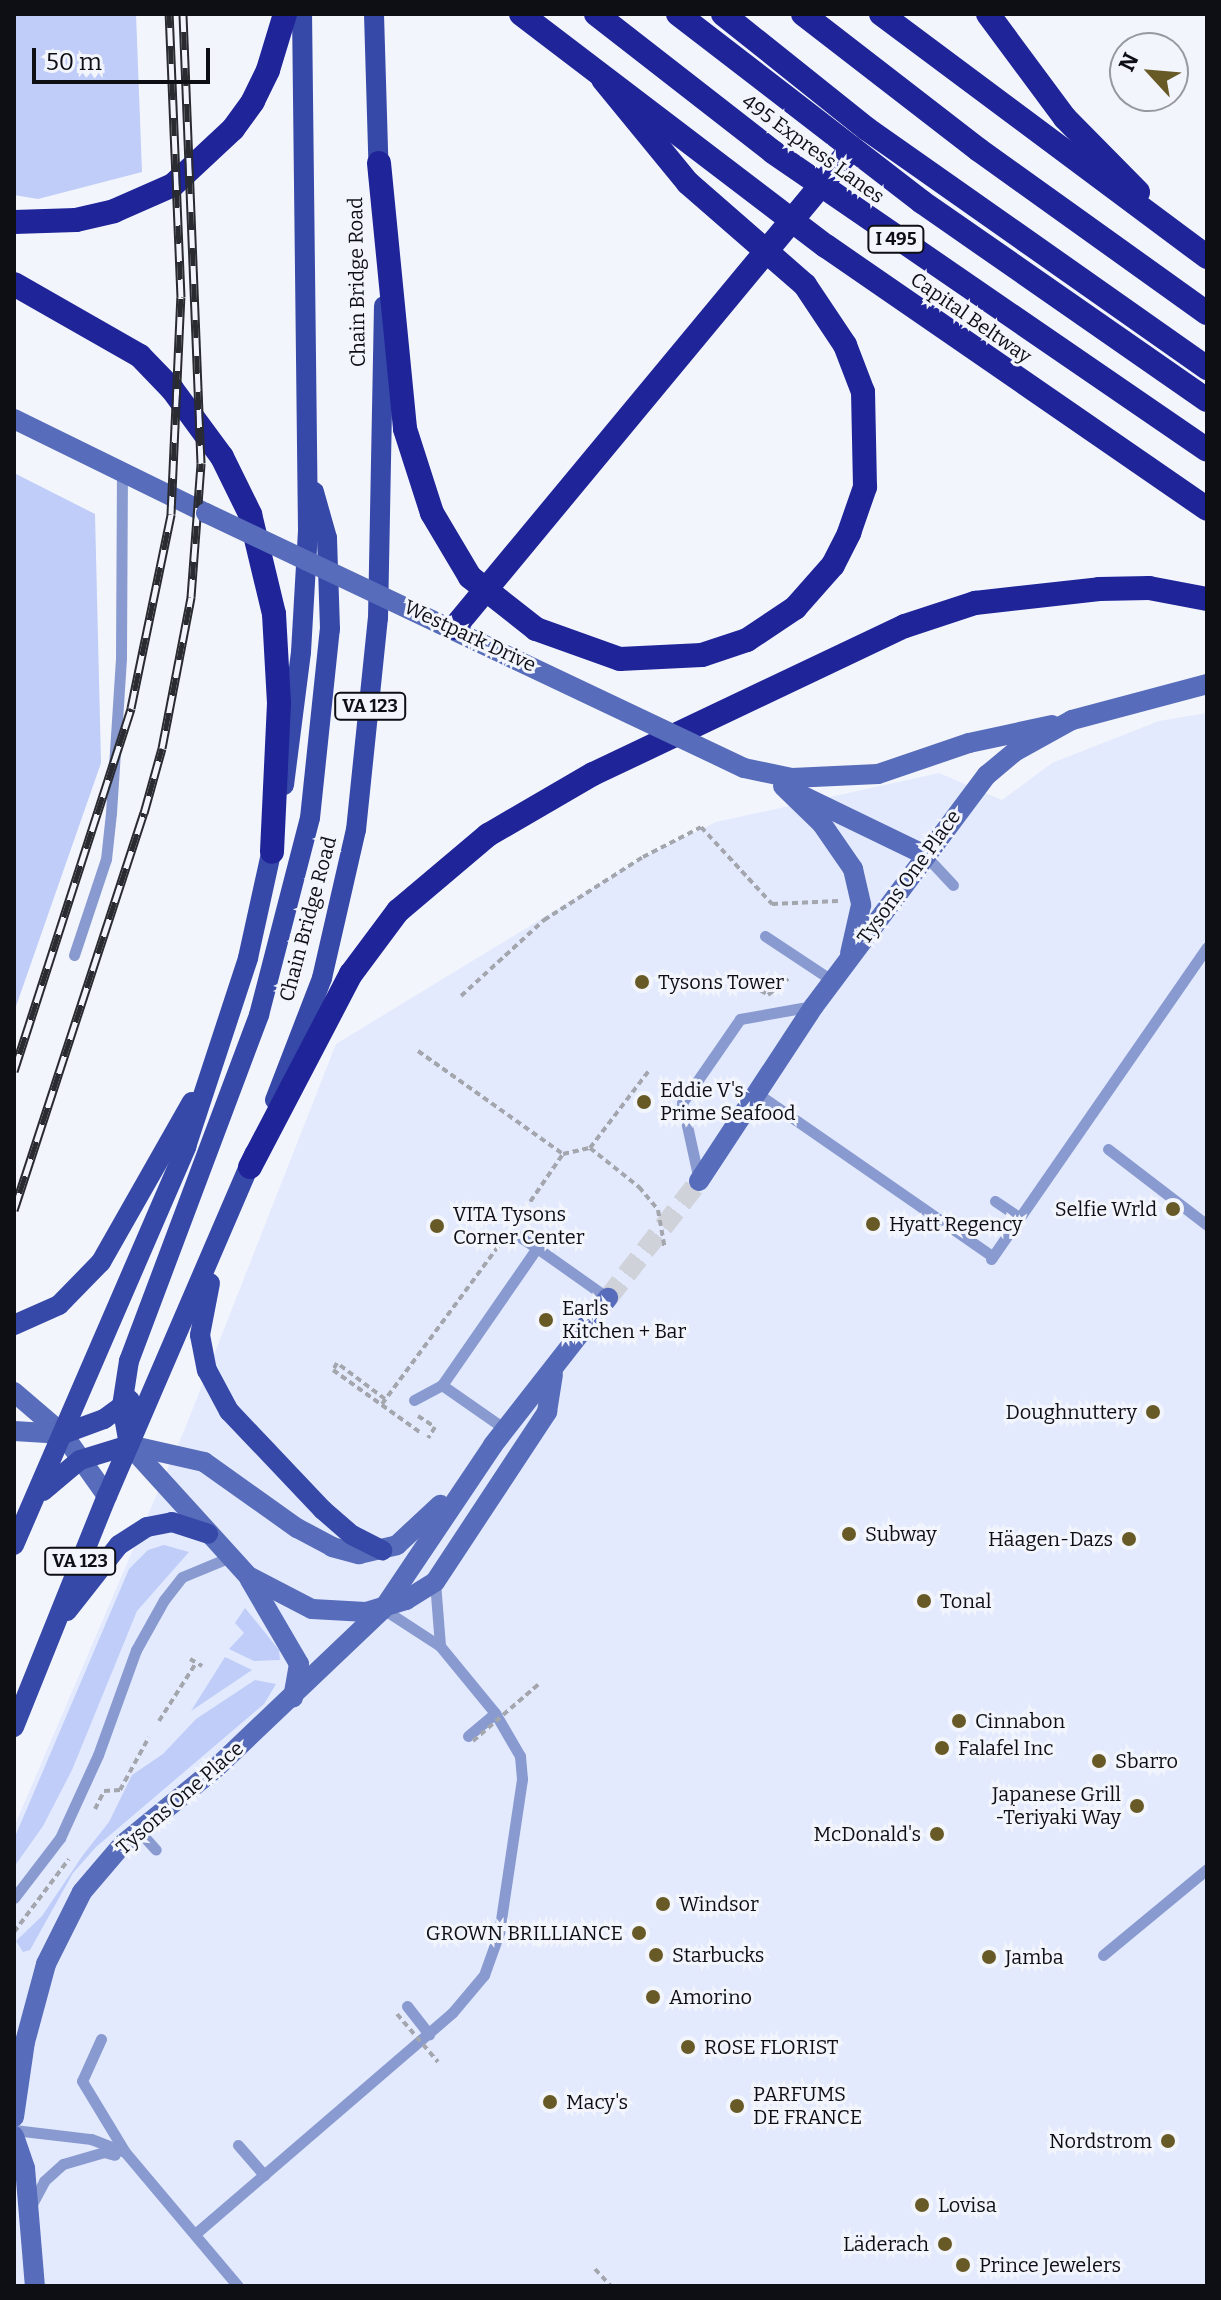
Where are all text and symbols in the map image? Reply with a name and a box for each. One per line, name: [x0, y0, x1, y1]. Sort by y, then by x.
scale bar: [36, 32, 214, 82]
north arrow: [1109, 32, 1189, 112]
text: 50 m: [46, 48, 102, 76]
text: N: [1113, 49, 1145, 76]
street label: 495 Express Lanes: [737, 89, 889, 209]
street label: Chain Bridge Road: [344, 197, 370, 367]
road number: I 495: [866, 225, 926, 253]
street label: Capital Beltway: [906, 267, 1036, 369]
street label: Westpark Drive: [400, 595, 540, 677]
road number: VA 123: [334, 692, 406, 720]
street label: Tysons One Place: [852, 805, 966, 949]
street label: Chain Bridge Road: [274, 834, 342, 1004]
place label: Tysons Tower: [658, 970, 784, 994]
marker: Tysons Tower: [633, 973, 651, 991]
place label: Eddie V's Prime Seafood: [660, 1078, 796, 1125]
marker: Eddie V's Prime Seafood: [635, 1093, 653, 1111]
place label: Selfie Wrld: [1055, 1197, 1157, 1221]
marker: Selfie Wrld: [1164, 1200, 1182, 1218]
place label: VITA Tysons Corner Center: [453, 1202, 585, 1249]
place label: Hyatt Regency: [889, 1212, 1023, 1236]
marker: Hyatt Regency: [864, 1215, 882, 1233]
marker: VITA Tysons Corner Center: [428, 1217, 446, 1235]
place label: Earls Kitchen + Bar: [562, 1296, 686, 1343]
marker: Earls Kitchen + Bar: [537, 1311, 555, 1329]
place label: Doughnuttery: [1006, 1400, 1137, 1424]
marker: Doughnuttery: [1144, 1403, 1162, 1421]
place label: Subway: [865, 1522, 937, 1546]
marker: Subway: [840, 1525, 858, 1543]
place label: Häagen-Dazs: [988, 1527, 1113, 1551]
marker: Häagen-Dazs: [1120, 1530, 1138, 1548]
road number: VA 123: [44, 1547, 116, 1575]
place label: Tonal: [940, 1589, 992, 1613]
marker: Tonal: [915, 1592, 933, 1610]
place label: Cinnabon: [975, 1709, 1065, 1733]
marker: Cinnabon: [950, 1712, 968, 1730]
street label: Tysons One Place: [112, 1736, 248, 1860]
place label: Falafel Inc: [958, 1736, 1053, 1760]
marker: Falafel Inc: [933, 1739, 951, 1757]
place label: Sbarro: [1115, 1749, 1178, 1773]
marker: Sbarro: [1090, 1752, 1108, 1770]
place label: Japanese Grill -Teriyaki Way: [992, 1782, 1121, 1829]
marker: Japanese Grill -Teriyaki Way: [1128, 1797, 1146, 1815]
place label: McDonald's: [814, 1822, 921, 1846]
marker: McDonald's: [928, 1825, 946, 1843]
place label: Windsor: [679, 1892, 759, 1916]
marker: Windsor: [654, 1895, 672, 1913]
place label: GROWN BRILLIANCE: [426, 1921, 623, 1945]
marker: GROWN BRILLIANCE: [630, 1924, 648, 1942]
place label: Starbucks: [672, 1943, 764, 1967]
place label: Jamba: [1005, 1945, 1064, 1969]
marker: Starbucks: [647, 1946, 665, 1964]
marker: Jamba: [980, 1948, 998, 1966]
place label: Amorino: [669, 1985, 752, 2009]
marker: Amorino: [644, 1988, 662, 2006]
place label: ROSE FLORIST: [704, 2035, 839, 2059]
marker: ROSE FLORIST: [679, 2038, 697, 2056]
place label: PARFUMS DE FRANCE: [753, 2082, 862, 2129]
place label: Macy's: [566, 2090, 628, 2114]
marker: Macy's: [541, 2093, 559, 2111]
marker: PARFUMS DE FRANCE: [728, 2097, 746, 2115]
place label: Nordstrom: [1049, 2129, 1152, 2153]
marker: Nordstrom: [1159, 2132, 1177, 2150]
place label: Lovisa: [938, 2193, 997, 2217]
marker: Lovisa: [913, 2196, 931, 2214]
place label: Läderach: [843, 2232, 929, 2256]
marker: Läderach: [936, 2235, 954, 2253]
place label: Prince Jewelers: [979, 2253, 1121, 2277]
marker: Prince Jewelers: [954, 2256, 972, 2274]

